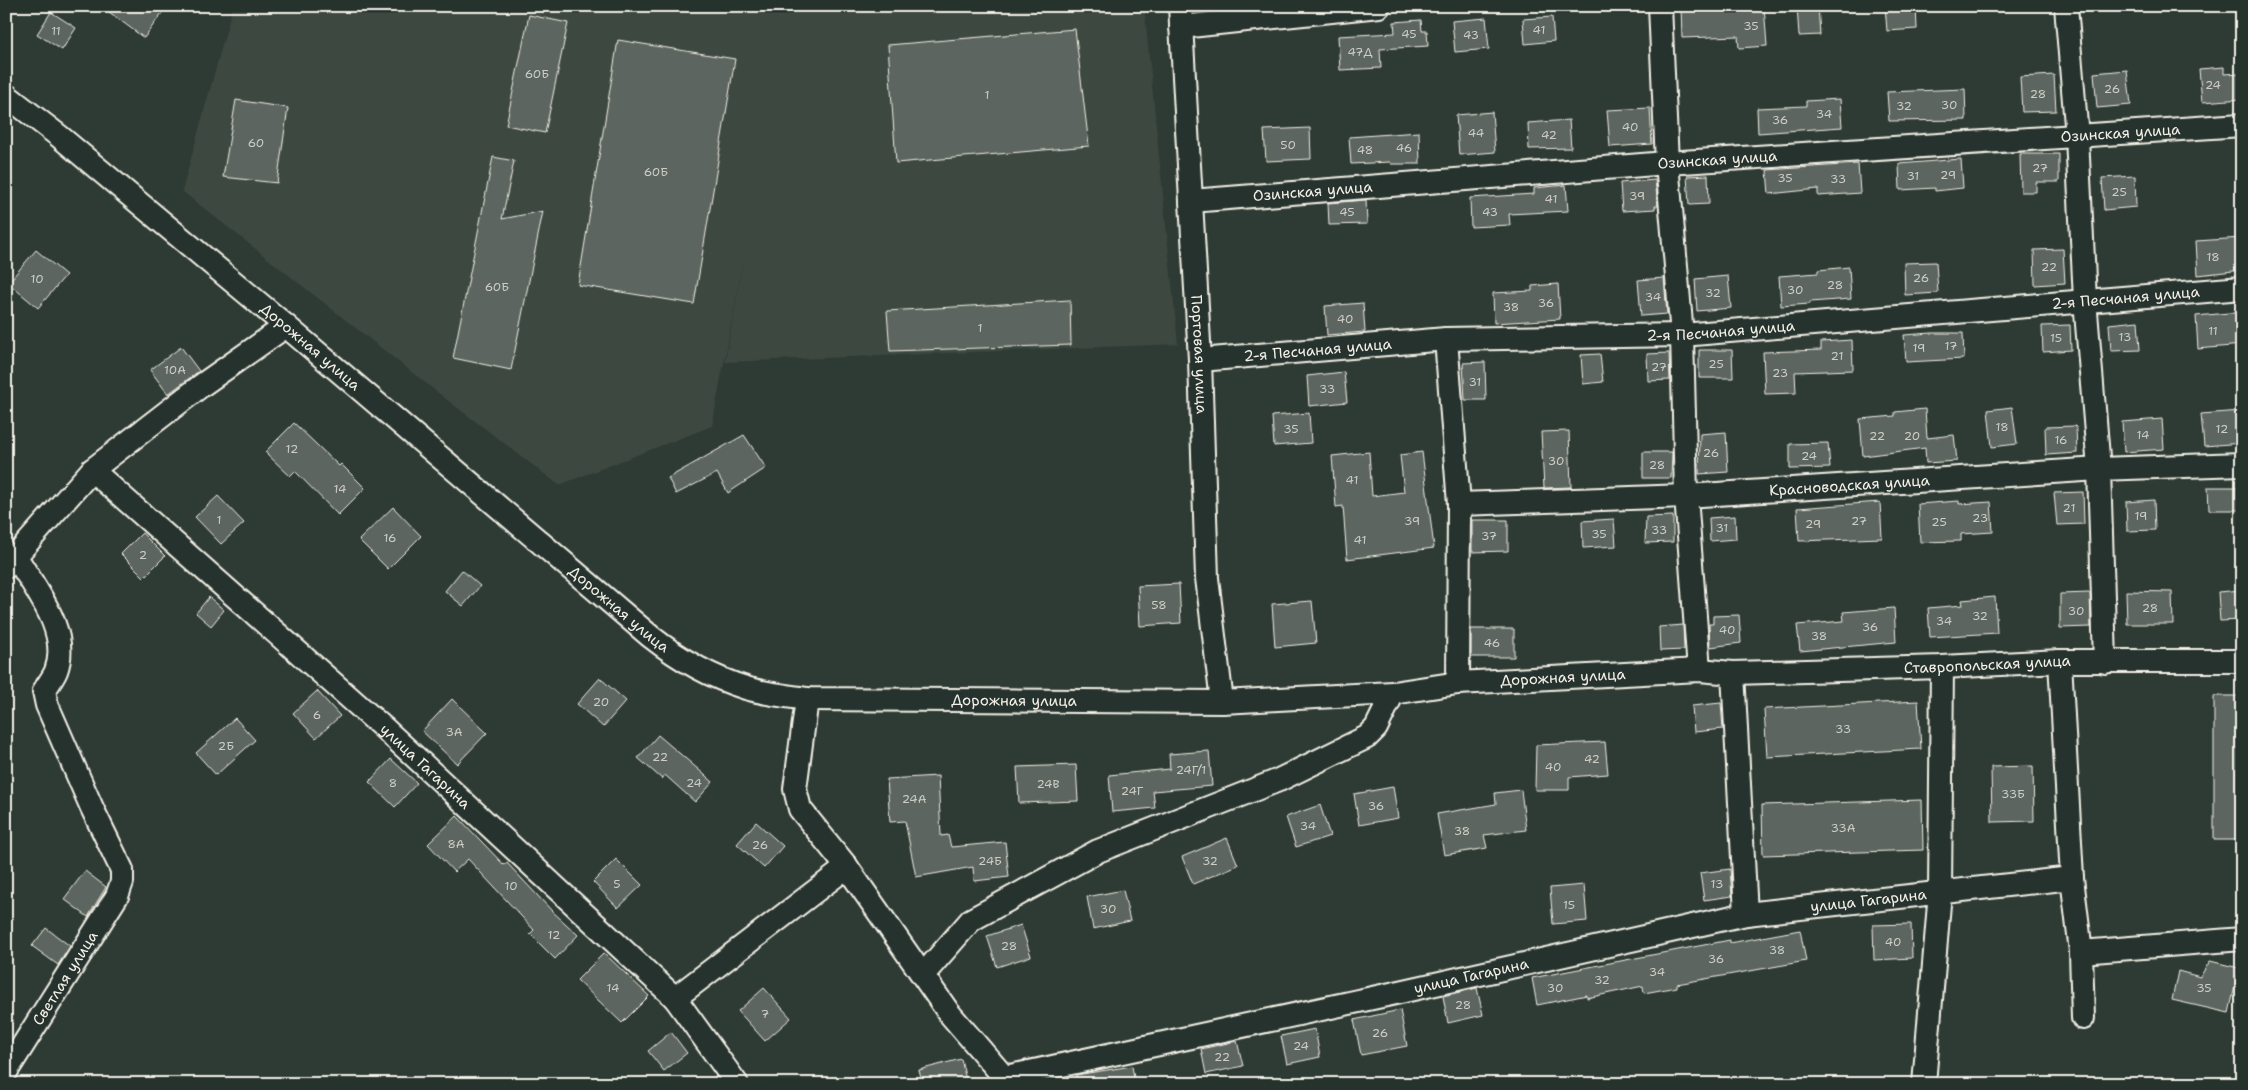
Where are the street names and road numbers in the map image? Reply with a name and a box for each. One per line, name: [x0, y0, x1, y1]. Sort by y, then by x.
street label: Озинская улица: [2060, 119, 2182, 147]
street label: Озинская улица: [1657, 146, 1778, 174]
street label: Озинская улица: [1252, 177, 1374, 206]
street label: 2-я Песчаная улица: [2051, 282, 2201, 314]
street label: Портовая улица: [1186, 294, 1212, 415]
street label: Дорожная улица: [256, 299, 365, 395]
street label: 2-я Песчаная улица: [1647, 315, 1796, 346]
street label: 2-я Песчаная улица: [1243, 334, 1393, 366]
street label: Красноводская улица: [1768, 470, 1931, 501]
street label: Дорожная улица: [564, 561, 674, 658]
street label: Ставропольская улица: [1904, 651, 2072, 678]
street label: Дорожная улица: [1500, 664, 1627, 691]
street label: Дорожная улица: [951, 690, 1078, 711]
street label: улица Гагарина: [376, 719, 475, 814]
street label: улица Гагарина: [1809, 884, 1928, 917]
street label: Светлая улица: [28, 926, 103, 1029]
street label: улица Гагарина: [1412, 953, 1531, 999]

